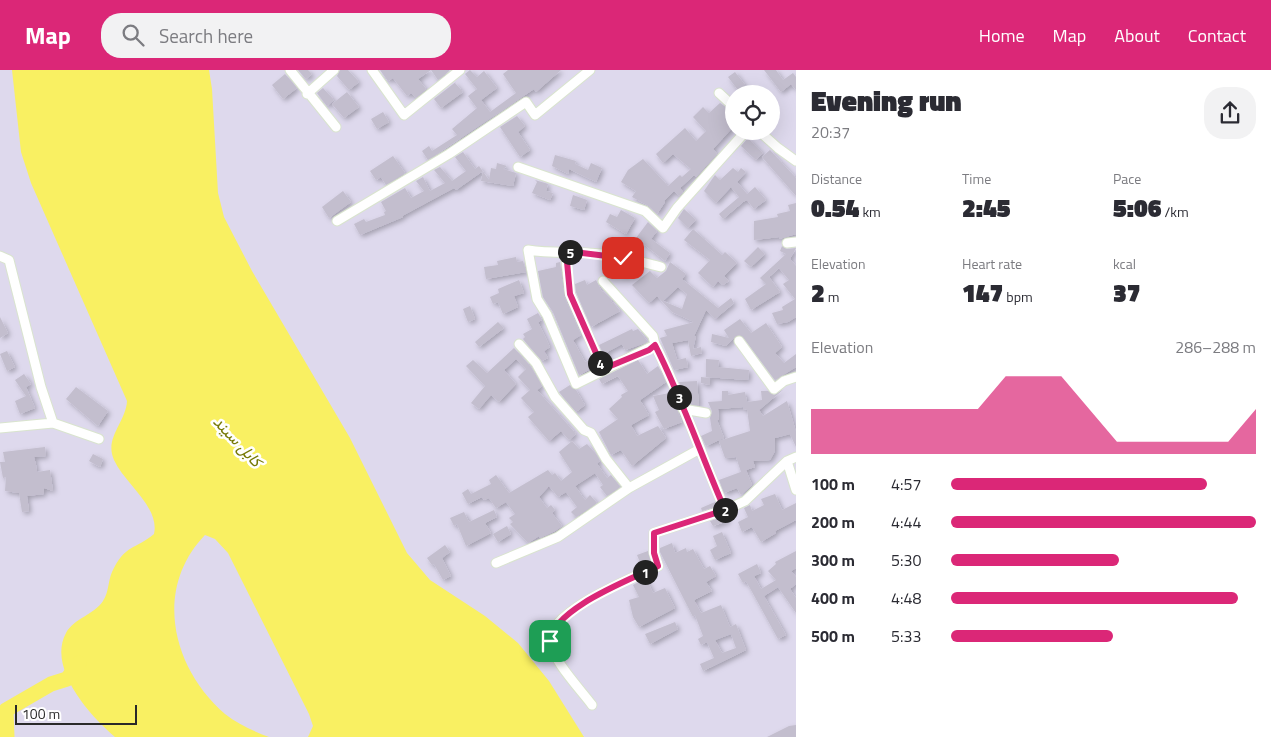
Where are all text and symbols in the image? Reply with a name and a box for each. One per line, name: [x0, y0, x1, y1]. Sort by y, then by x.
search box: [101, 13, 451, 58]
text: Map: [25, 17, 71, 53]
icon: search: [119, 21, 147, 49]
text: Search here: [159, 21, 253, 50]
text: Home: [979, 22, 1025, 49]
text: Map: [1053, 22, 1086, 49]
text: About: [1114, 22, 1160, 49]
text: Contact: [1188, 22, 1246, 49]
text: Evening run: [811, 79, 962, 122]
map controls: [725, 85, 780, 140]
button: locate: [725, 85, 780, 140]
button: share: [1204, 87, 1256, 139]
text: 20:37: [811, 120, 850, 144]
text: Distance: [811, 168, 862, 189]
text: Time: [962, 168, 991, 189]
text: Pace: [1113, 168, 1141, 189]
text: 0.54: [811, 189, 859, 227]
text: 2:45: [962, 189, 1010, 227]
text: 5:06: [1113, 189, 1161, 227]
text: km: [859, 201, 881, 222]
text: /km: [1161, 201, 1189, 222]
pin: [602, 237, 644, 279]
pin: 5: [558, 240, 582, 264]
text: 5: [567, 242, 574, 263]
icon: check: [609, 244, 637, 272]
text: Elevation: [811, 253, 865, 274]
text: Heart rate: [962, 253, 1022, 274]
text: kcal: [1113, 253, 1136, 274]
text: 2: [811, 274, 825, 312]
text: 147: [962, 274, 1003, 312]
text: 37: [1113, 274, 1141, 312]
text: m: [825, 286, 840, 307]
text: bpm: [1003, 286, 1033, 307]
text: Elevation: [811, 335, 873, 359]
text: 286–288 m: [1175, 335, 1256, 359]
pin: 4: [588, 350, 612, 376]
text: 4: [597, 353, 604, 374]
pin: 3: [666, 384, 692, 410]
text: 3: [676, 387, 683, 408]
water label: کابل سيند: [208, 410, 270, 474]
text: 100 m: [811, 472, 855, 496]
text: 4:57: [891, 472, 921, 496]
pin: 2: [712, 498, 738, 522]
text: 2: [722, 500, 729, 521]
text: 200 m: [811, 510, 855, 534]
text: 4:44: [891, 510, 921, 534]
text: 300 m: [811, 548, 855, 572]
text: 5:30: [891, 548, 921, 572]
pin: 1: [632, 560, 658, 584]
text: 1: [642, 562, 649, 583]
text: 400 m: [811, 586, 855, 610]
text: 4:48: [891, 586, 921, 610]
pin: [529, 620, 571, 662]
text: 500 m: [811, 624, 855, 648]
text: 5:33: [891, 624, 921, 648]
icon: arrive: [536, 627, 564, 655]
scale bar: [15, 702, 138, 725]
text: 100 m: [22, 703, 60, 724]

